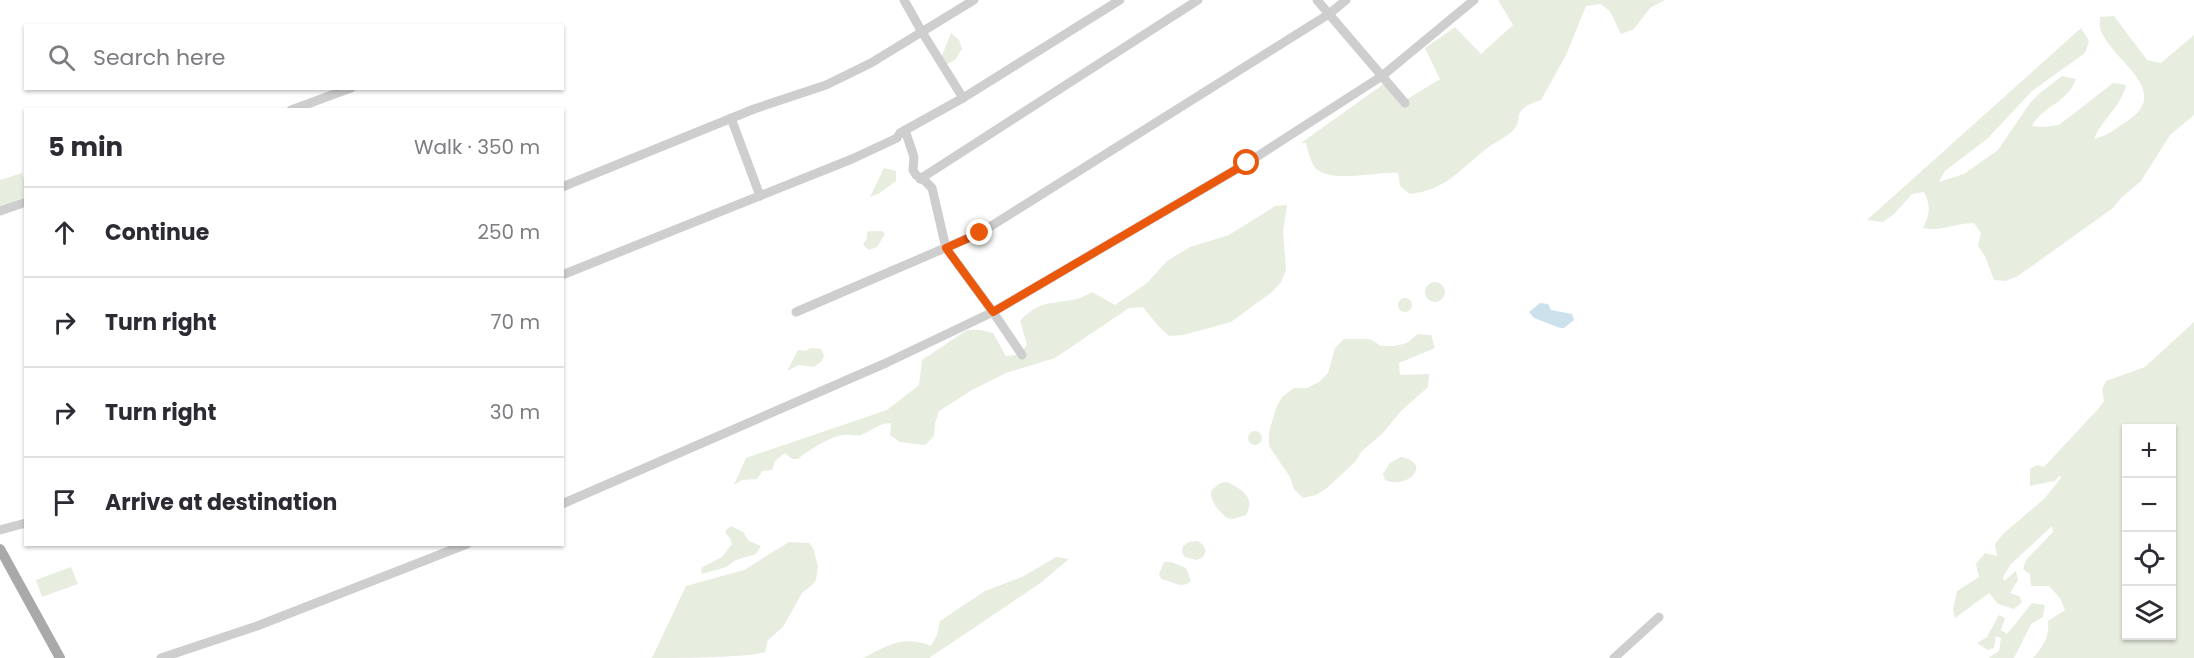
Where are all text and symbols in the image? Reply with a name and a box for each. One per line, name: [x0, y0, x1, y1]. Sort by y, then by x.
search box: [24, 24, 564, 90]
icon: search: [45, 41, 78, 74]
text: Search here: [93, 42, 226, 73]
text: 5 min: [48, 129, 123, 165]
text: Walk · 350 m: [414, 133, 540, 161]
route start: [1233, 149, 1259, 175]
icon: ahead: [48, 216, 81, 249]
text: Continue: [105, 217, 209, 248]
text: 250 m: [477, 218, 540, 246]
route end: [966, 219, 992, 245]
icon: right: [48, 306, 81, 339]
text: Turn right: [105, 307, 216, 338]
text: 70 m: [491, 308, 540, 336]
icon: right: [48, 396, 81, 429]
text: Turn right: [105, 397, 216, 428]
text: 30 m: [490, 398, 540, 426]
map controls: [2122, 424, 2176, 640]
button: +: [2122, 424, 2176, 478]
button: −: [2122, 478, 2176, 532]
icon: arrive: [48, 486, 81, 519]
text: Arrive at destination: [105, 487, 337, 518]
button: locate: [2122, 532, 2176, 586]
button: layers: [2122, 586, 2176, 640]

